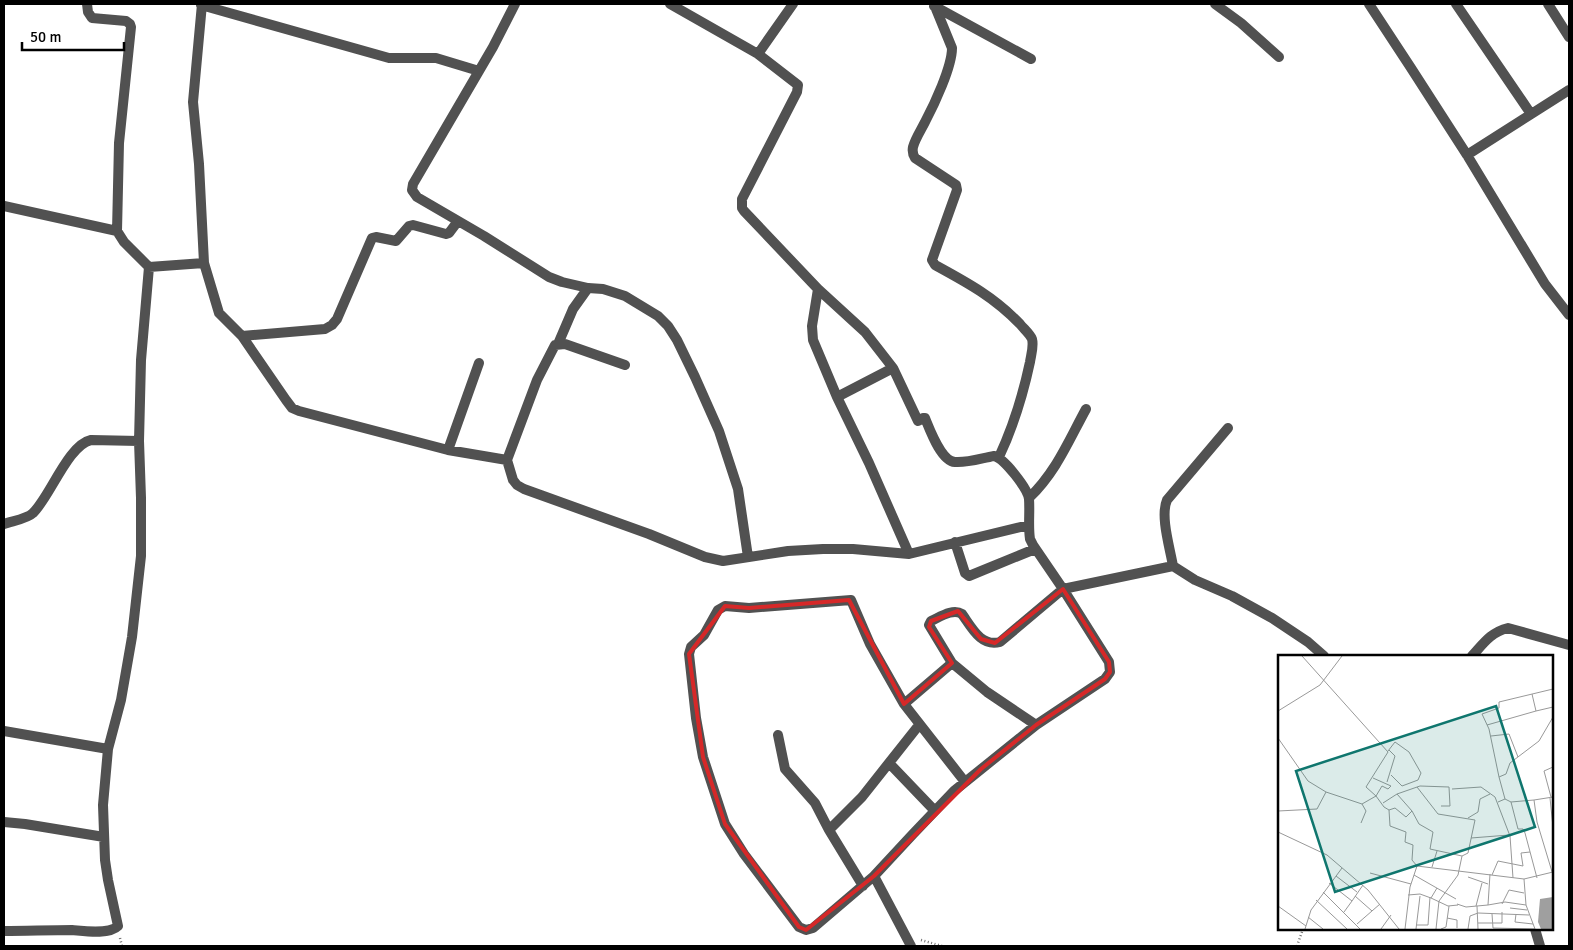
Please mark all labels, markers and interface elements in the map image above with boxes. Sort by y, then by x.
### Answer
scale bar [22,20,125,52]
text: 50 m [30,28,61,46]
inset map [1278,655,1553,930]

